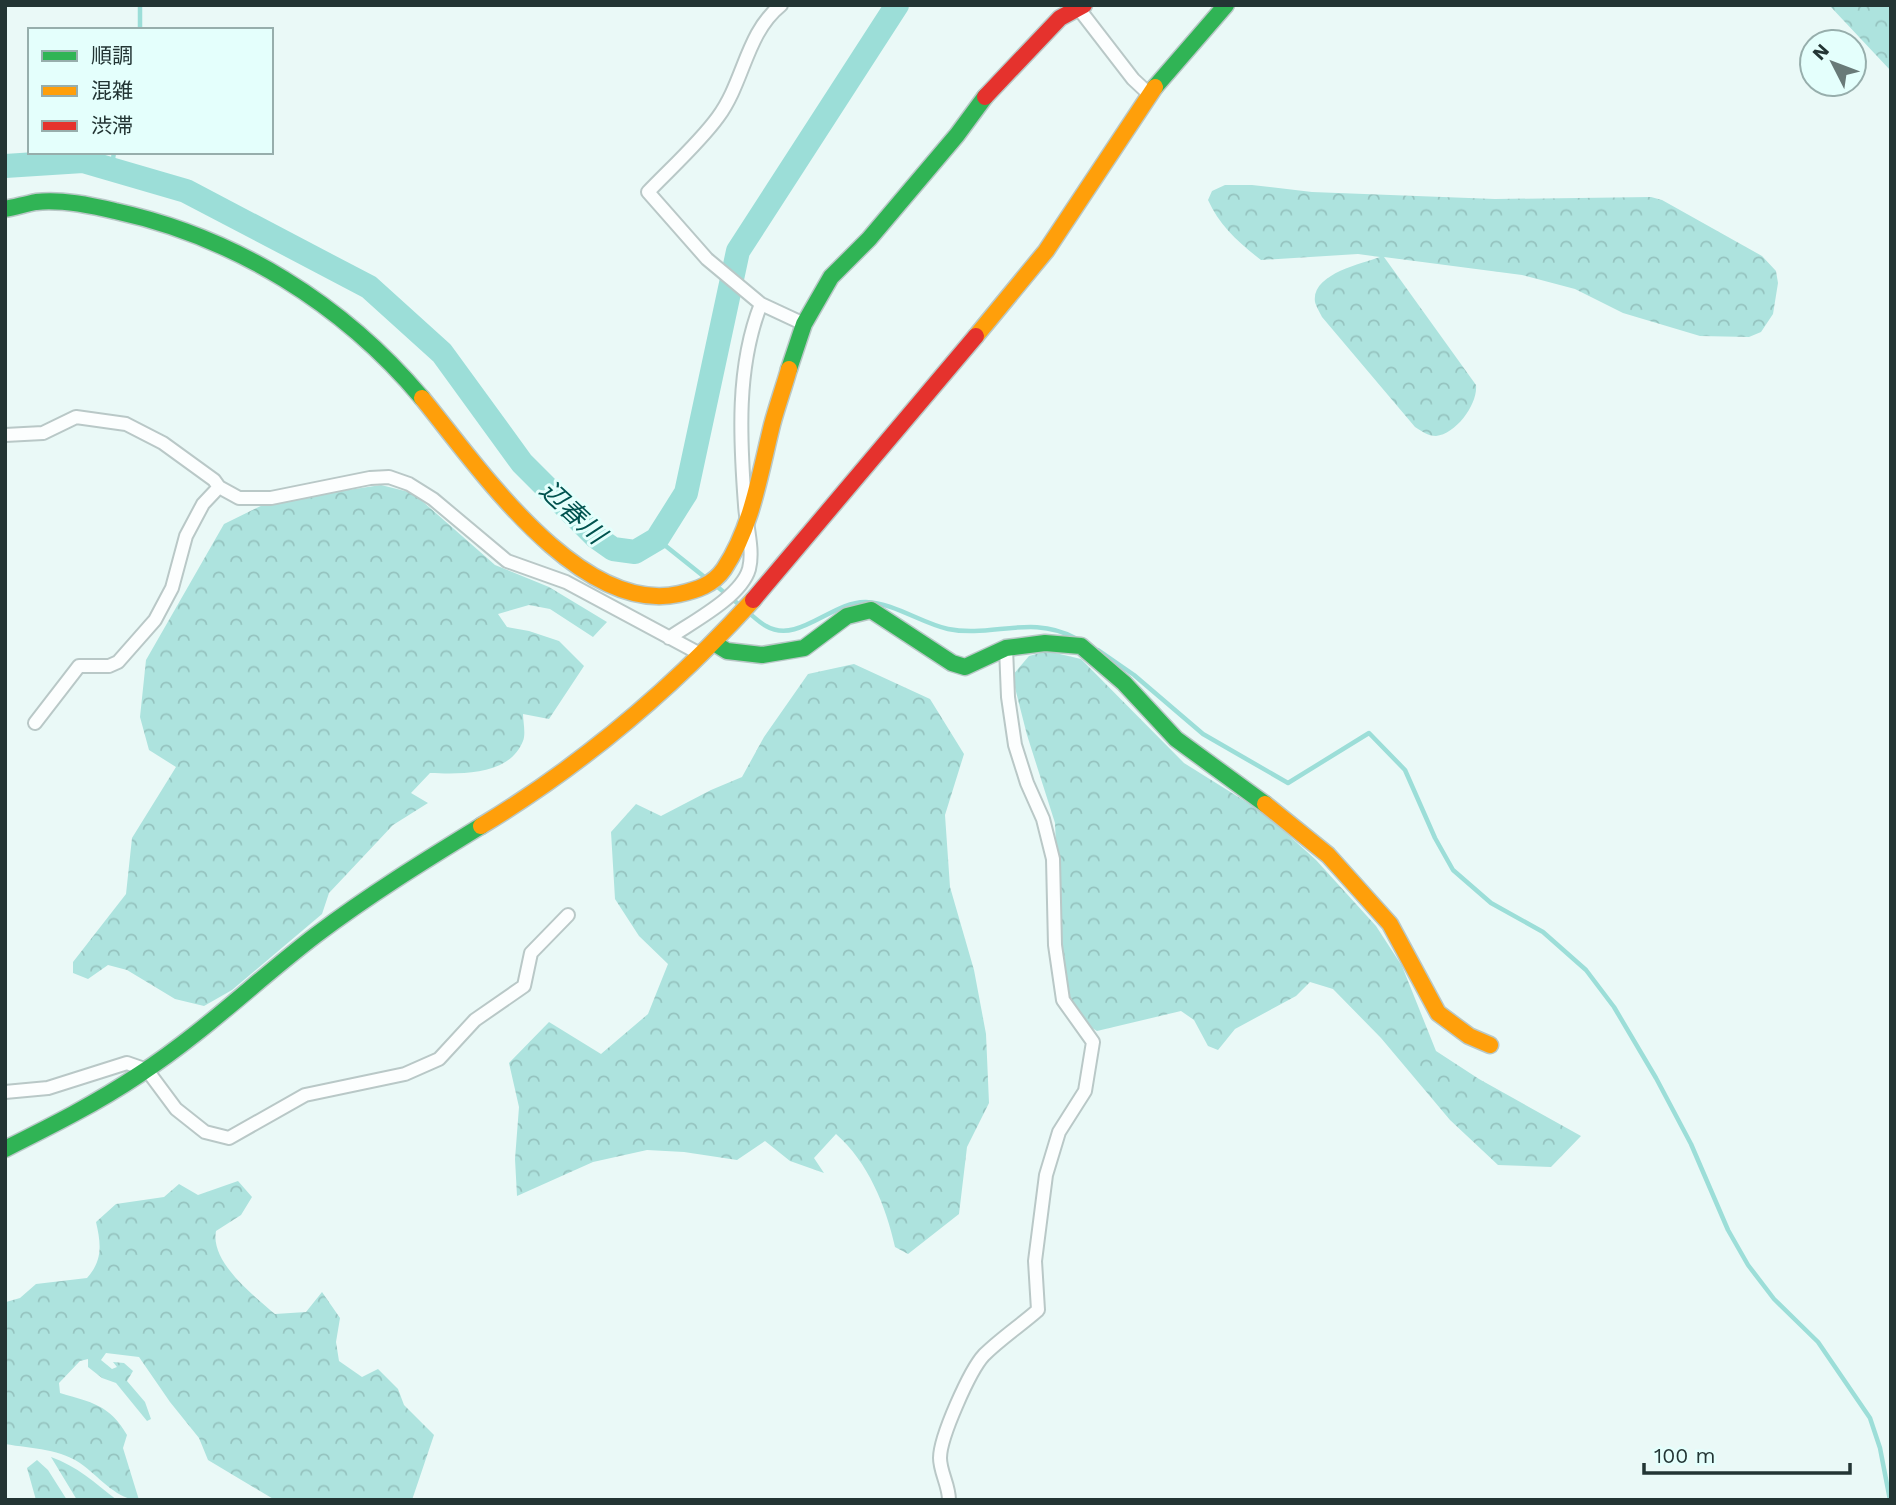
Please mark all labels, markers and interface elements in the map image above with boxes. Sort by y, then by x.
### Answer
legend [28,28,273,154]
north arrow [1798,28,1868,98]
text: N [1807,39,1834,65]
text: 順調 [91,43,133,68]
text: 混雑 [91,78,133,103]
text: 渋滞 [91,113,133,138]
water label: 辺春川 [534,474,614,552]
scale bar [1644,1432,1850,1476]
text: 100 m [1654,1443,1716,1468]

